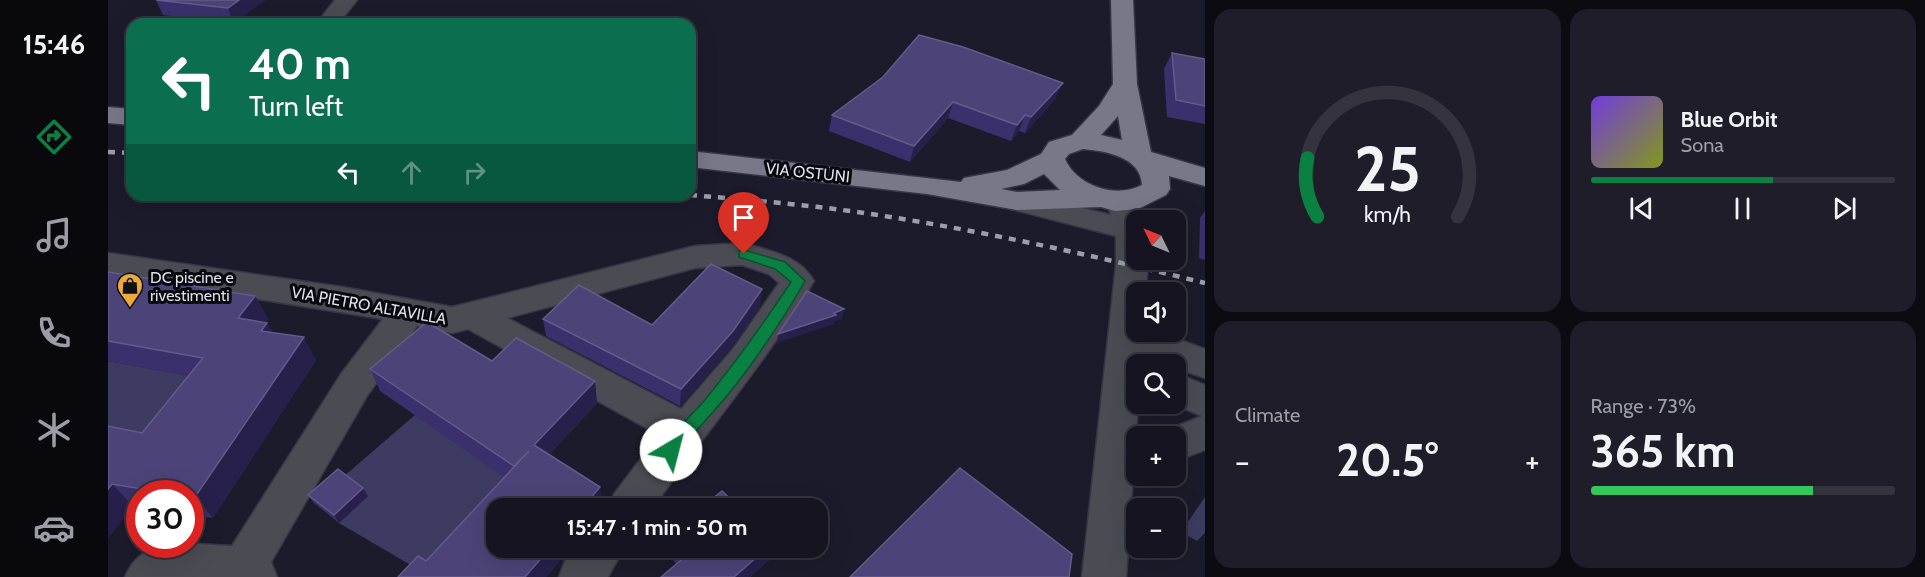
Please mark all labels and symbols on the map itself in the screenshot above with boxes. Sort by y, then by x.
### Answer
street label: VIA OSTUNI [765,159,851,186]
pin [718,192,769,254]
north arrow [1126,210,1186,270]
place label: DC piscine e rivestimenti [150,268,234,305]
shop icon: DC piscine e rivestimenti [115,271,145,309]
street label: VIA PIETRO ALTAVILLA [290,283,448,328]
position arrow [639,418,703,482]
speed limit sign: 30 [126,480,204,558]

